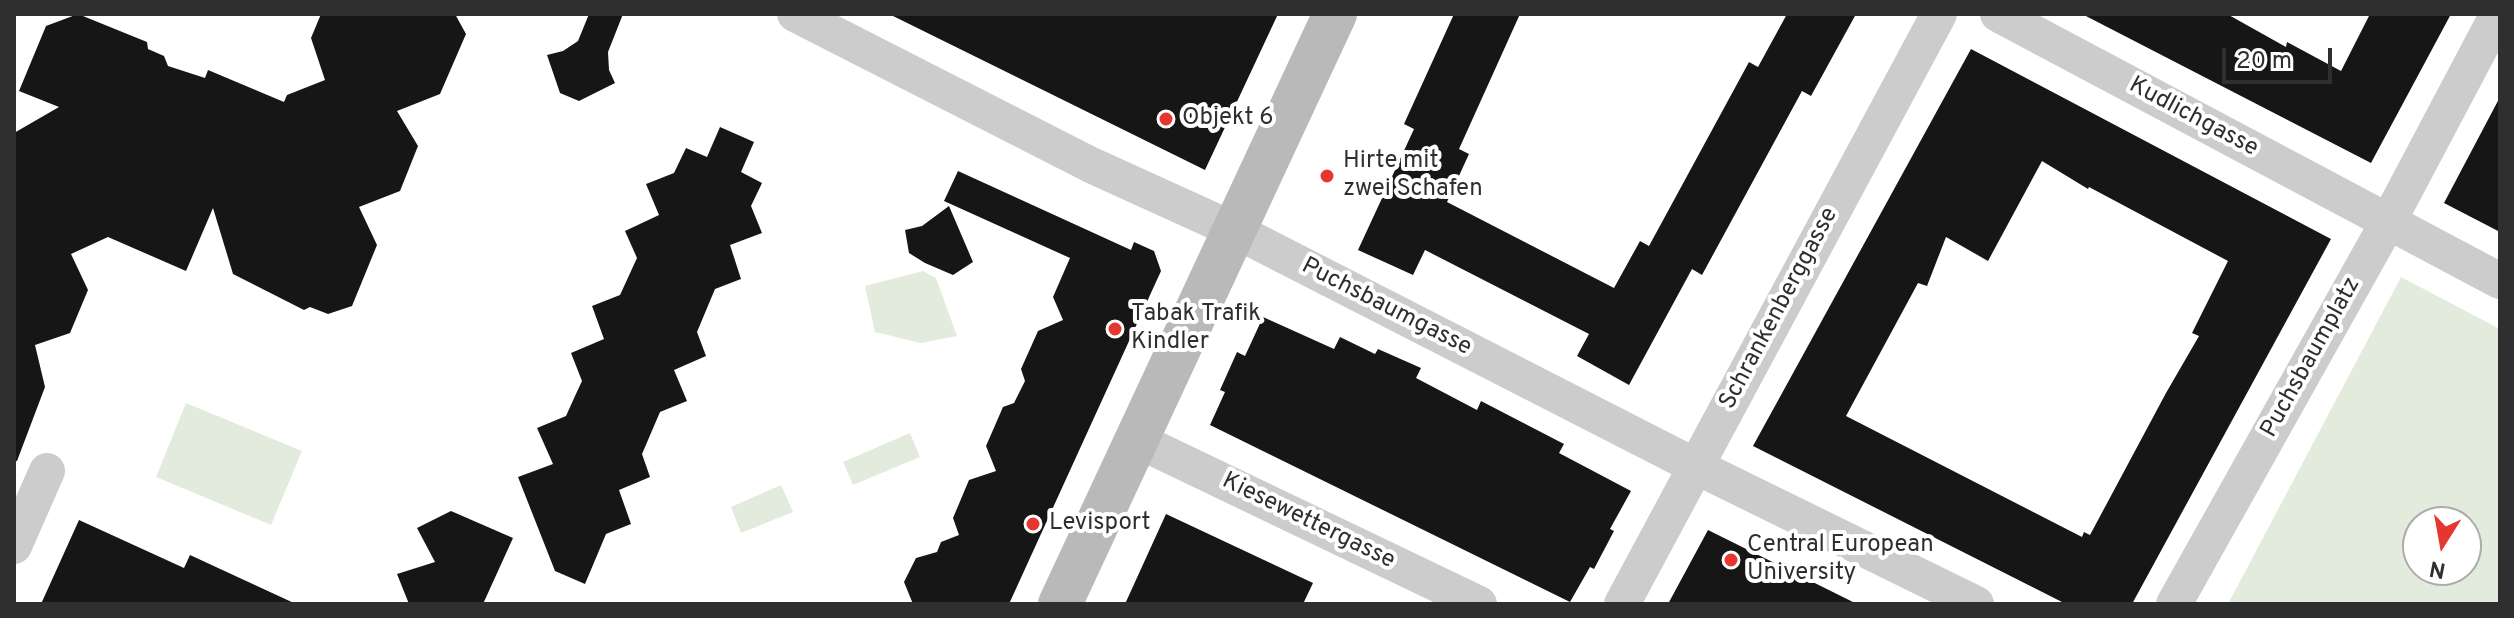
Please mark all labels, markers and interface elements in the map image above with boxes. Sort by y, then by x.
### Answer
scale bar [2226,32,2336,82]
text: 20 m [2236,47,2292,77]
street label: Kudlichgasse [2123,72,2263,164]
place label: Objekt 6 [1182,105,1274,133]
marker: Objekt 6 [1157,110,1175,128]
place label: Hirte mit zwei Schafen [1343,148,1483,204]
marker: Hirte mit zwei Schafen [1318,167,1336,185]
street label: Schrankenberggasse [1715,203,1845,415]
street label: Puchsbaumgasse [1296,253,1476,363]
street label: Puchsbaumplatz [2256,273,2368,443]
place label: Tabak Trafik Kindler [1131,301,1261,357]
marker: Tabak Trafik Kindler [1106,320,1124,338]
street label: Kiesewettergasse [1217,468,1399,576]
north arrow [2402,506,2482,586]
place label: Levisport [1049,510,1150,538]
marker: Levisport [1024,515,1042,533]
place label: Central European University [1747,532,1934,588]
marker: Central European University [1722,551,1740,569]
text: N [2427,553,2448,583]

